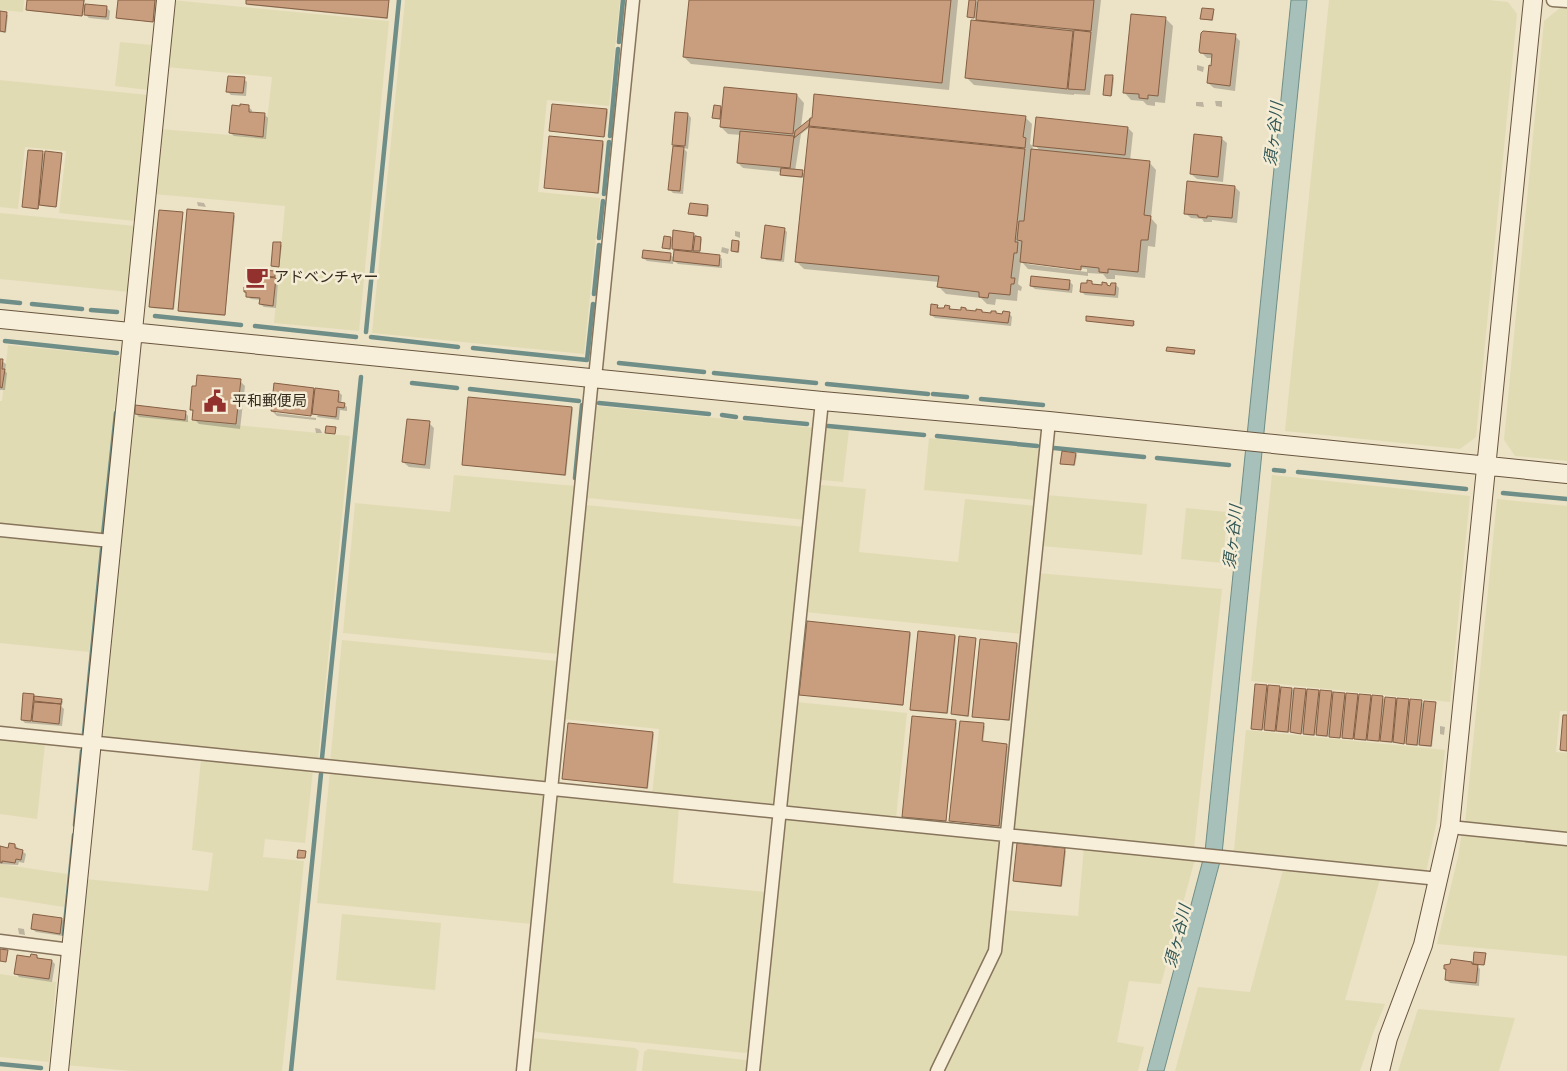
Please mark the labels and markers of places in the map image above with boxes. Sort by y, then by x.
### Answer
cafe icon: アドベンチャー [244,264,270,290]
place label: アドベンチャー [274,264,379,287]
public building icon: 平和郵便局 [202,388,228,414]
place label: 平和郵便局 [232,388,307,411]

